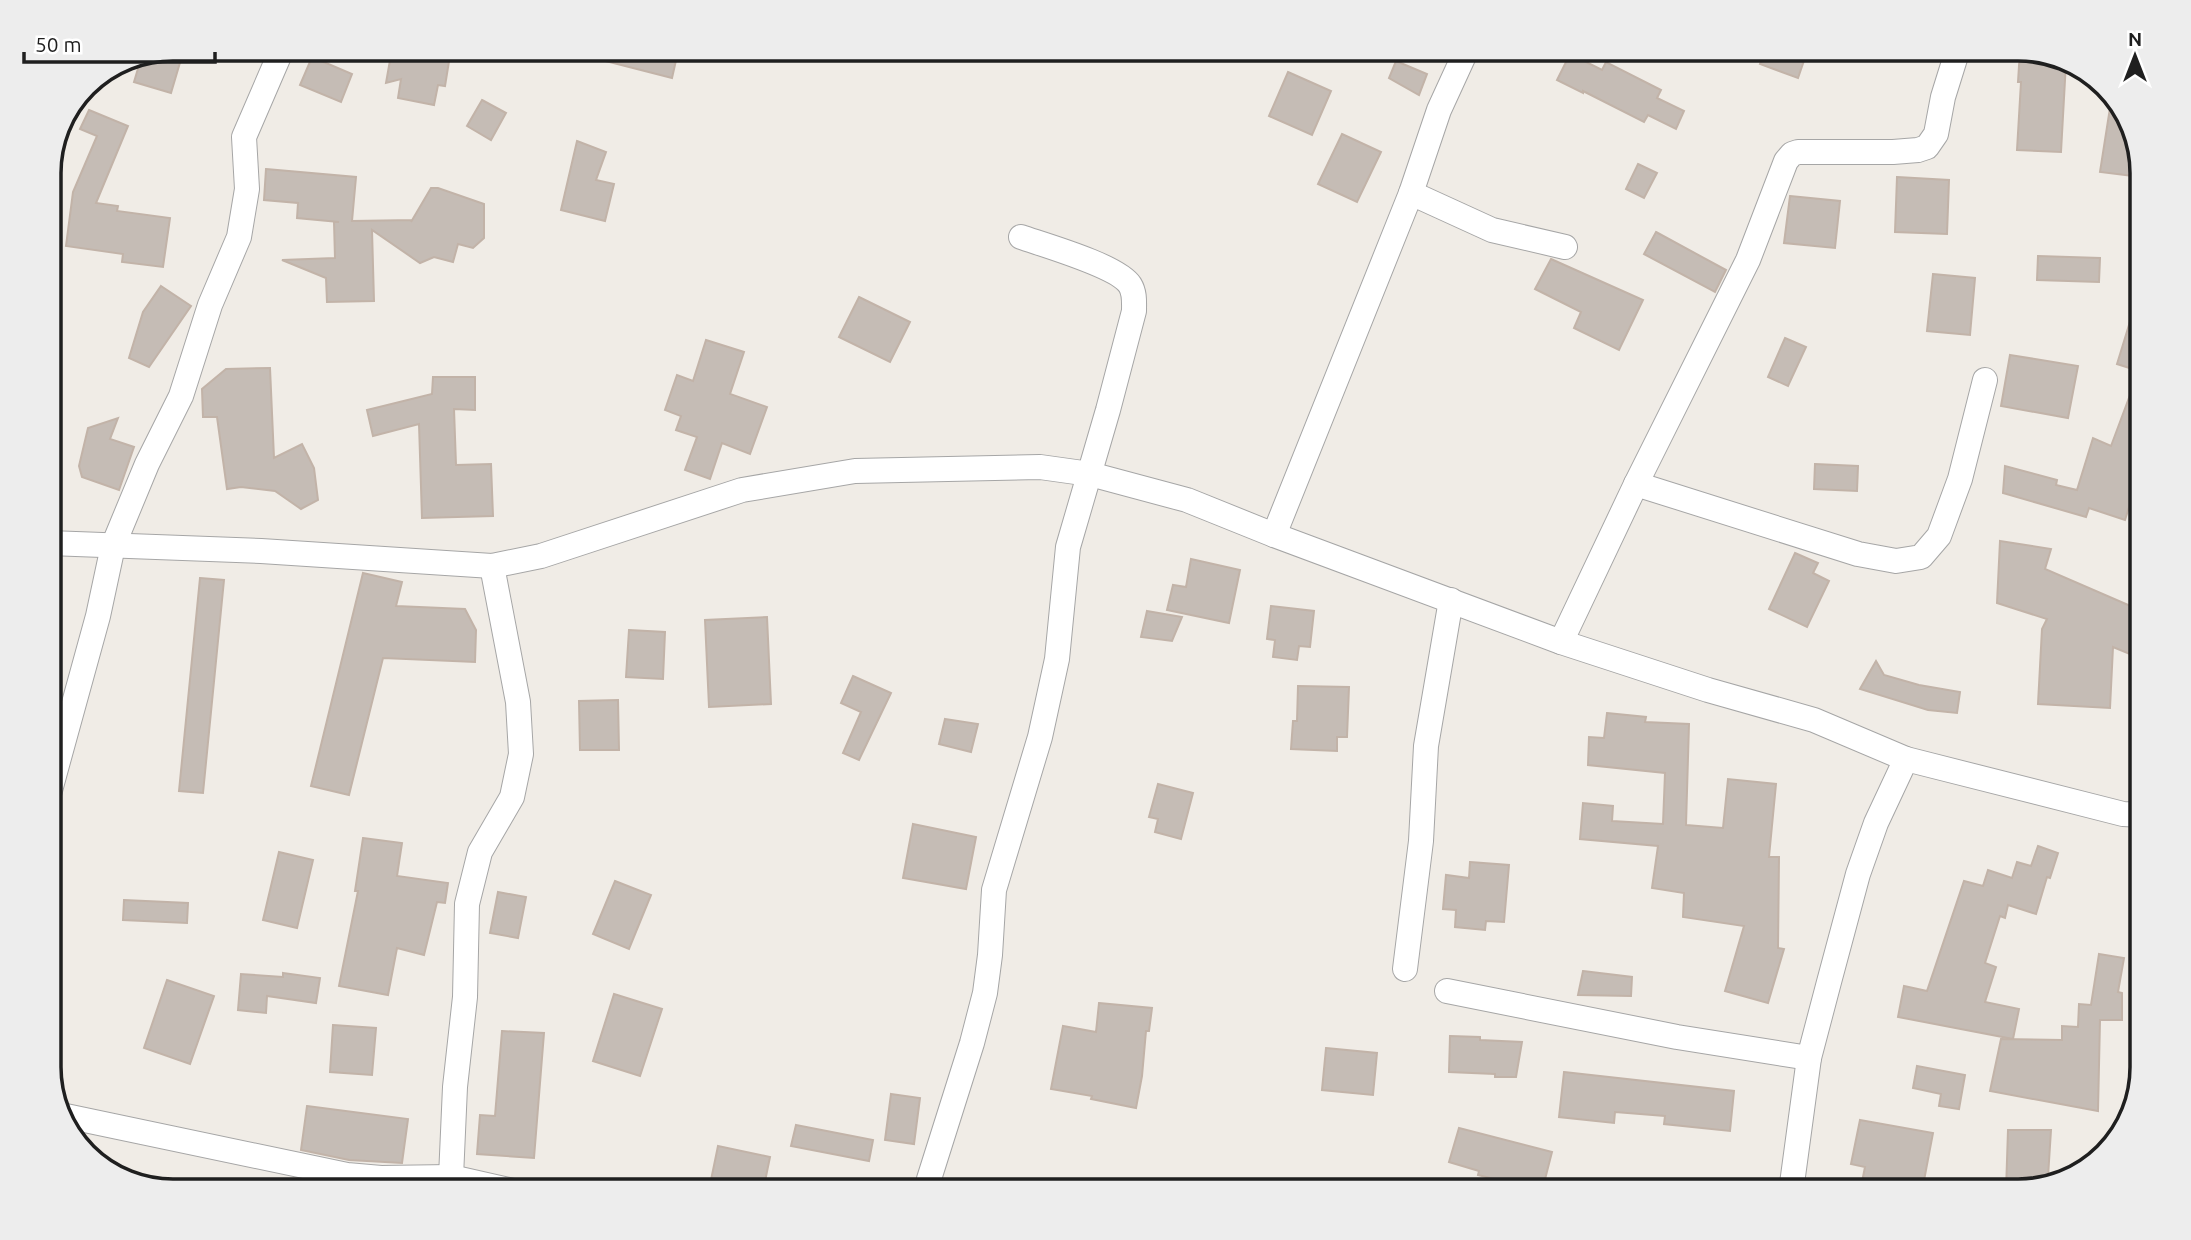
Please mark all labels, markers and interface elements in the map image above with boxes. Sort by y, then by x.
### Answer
scale bar [24,21,215,65]
north arrow [2100,21,2170,91]
text: N [2128,28,2142,50]
text: 50 m [35,32,82,56]

